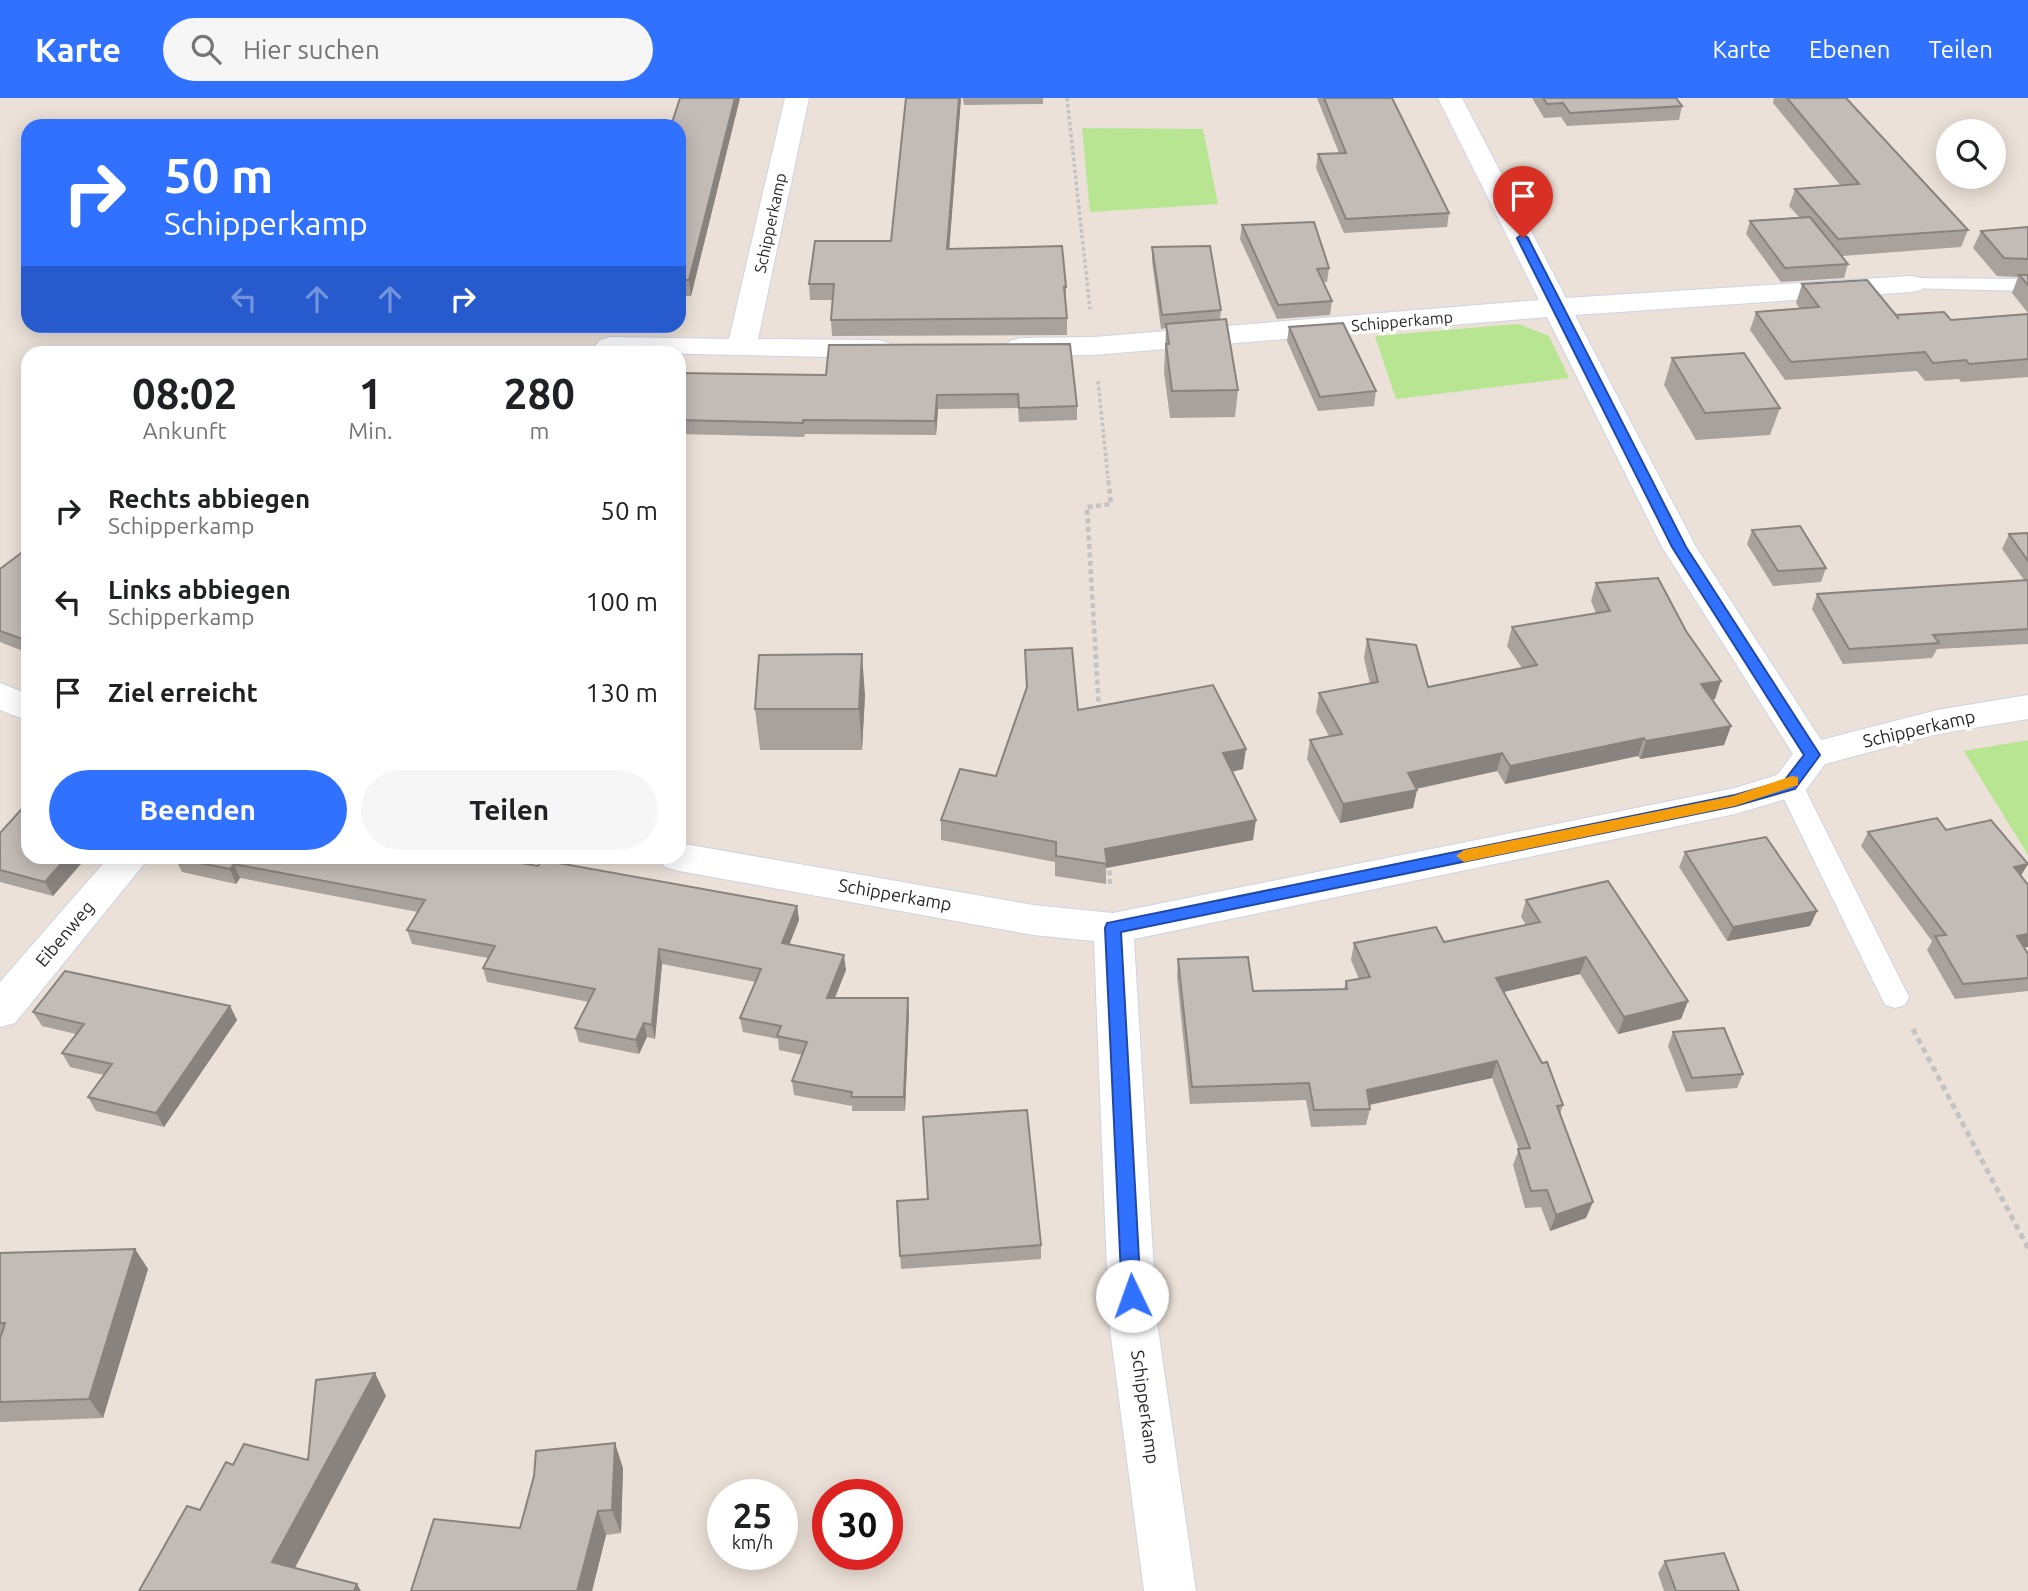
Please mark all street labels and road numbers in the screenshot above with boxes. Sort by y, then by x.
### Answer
street label: Schipperkamp [751,171,789,275]
street label: Schipperkamp [1350,308,1454,334]
street label: Schipperkamp [1861,705,1977,751]
street label: Schipperkamp [837,874,953,914]
street label: Eibenweg [31,897,97,970]
street label: Schipperkamp [1128,1349,1164,1465]

